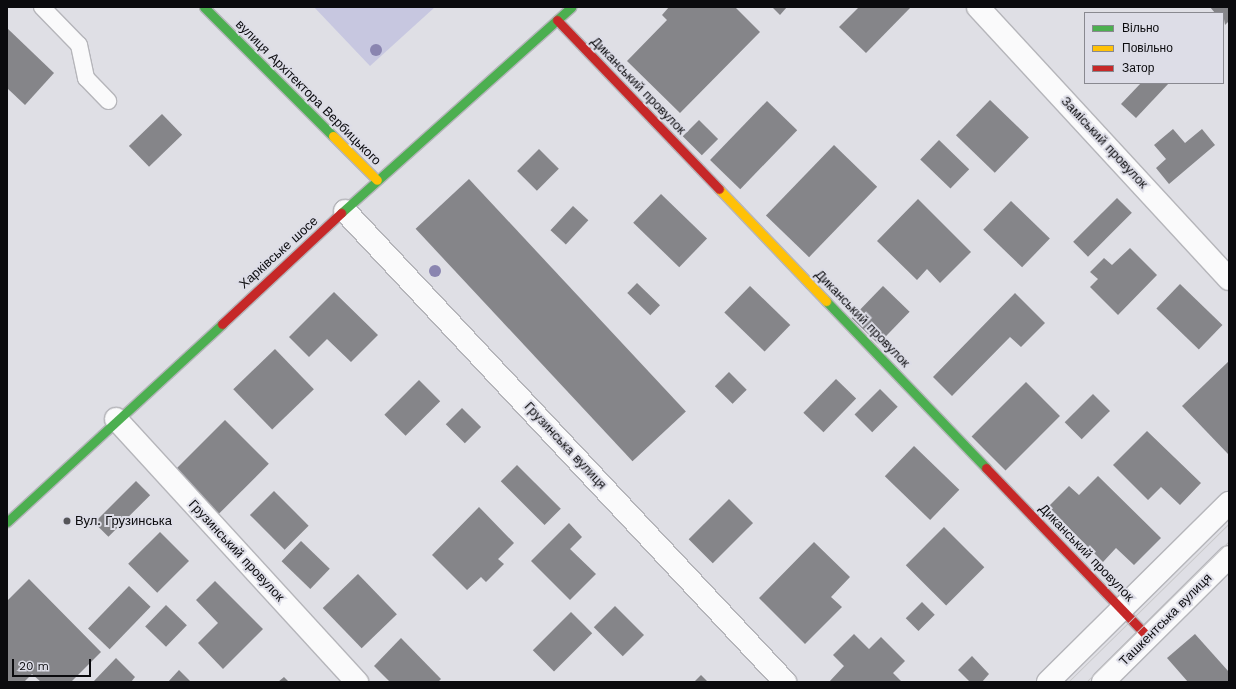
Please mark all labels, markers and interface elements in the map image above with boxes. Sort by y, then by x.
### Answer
legend [1084,12,1224,84]
street label: вулиця Архітектора Вербицького [232,17,384,169]
text: Вільно [1122,21,1159,35]
street label: Диканський провулок [587,34,689,138]
text: Повільно [1122,41,1173,55]
text: Затор [1122,61,1154,75]
street label: Заміський провулок [1057,94,1151,192]
street label: Харківське шосе [236,214,322,292]
street label: Диканський провулок [811,267,913,371]
street label: Грузинська вулиця [521,399,609,493]
street label: Грузинський провулок [185,497,287,605]
street label: Диканський провулок [1035,501,1137,605]
place label: Вул. Грузинська [75,513,172,529]
marker: Вул. Грузинська [62,516,72,526]
street label: Ташкентська вулиця [1117,571,1215,669]
scale bar [14,651,93,677]
text: 20 m [19,659,49,673]

